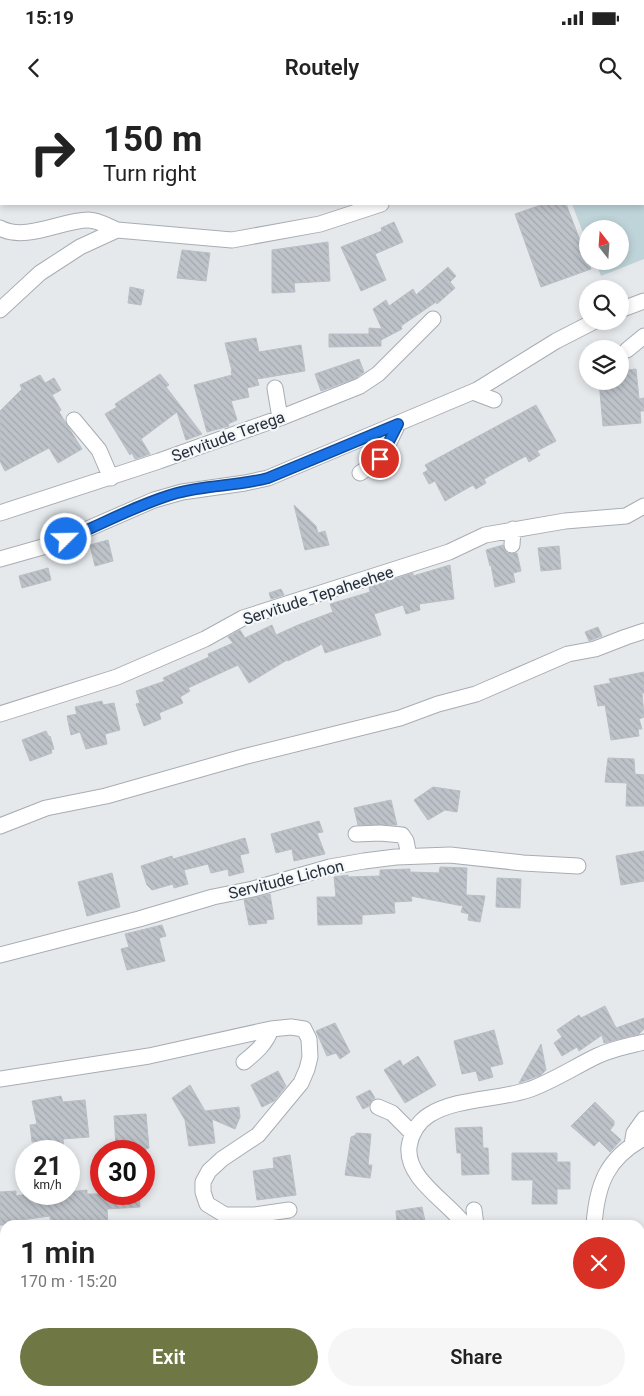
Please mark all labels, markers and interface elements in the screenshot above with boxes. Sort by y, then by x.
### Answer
text: 15:19 [25,6,74,29]
icon: back [20,54,48,82]
icon: search [596,54,624,82]
text: Routely [285,55,359,80]
text: 150 m [103,119,202,160]
icon: right [20,120,85,185]
text: Turn right [103,161,197,186]
north arrow [579,220,629,270]
map controls [579,220,629,390]
button: search [579,280,629,330]
button: layers [579,340,629,390]
street label: Servitude Terega [169,407,287,466]
pin [359,438,401,480]
icon: arrive [366,445,394,473]
position arrow [39,512,91,564]
street label: Servitude Tepaheehee [241,562,396,629]
street label: Servitude Lichon [226,856,346,903]
speed limit sign: 30 [90,1140,155,1205]
text: 21 [33,1152,62,1181]
text: km/h [33,1178,62,1192]
text: 1 min [20,1235,95,1270]
button: close [573,1237,625,1289]
text: 170 m · 15:20 [20,1272,117,1291]
button: Exit [20,1328,318,1386]
button: Share [328,1328,625,1386]

